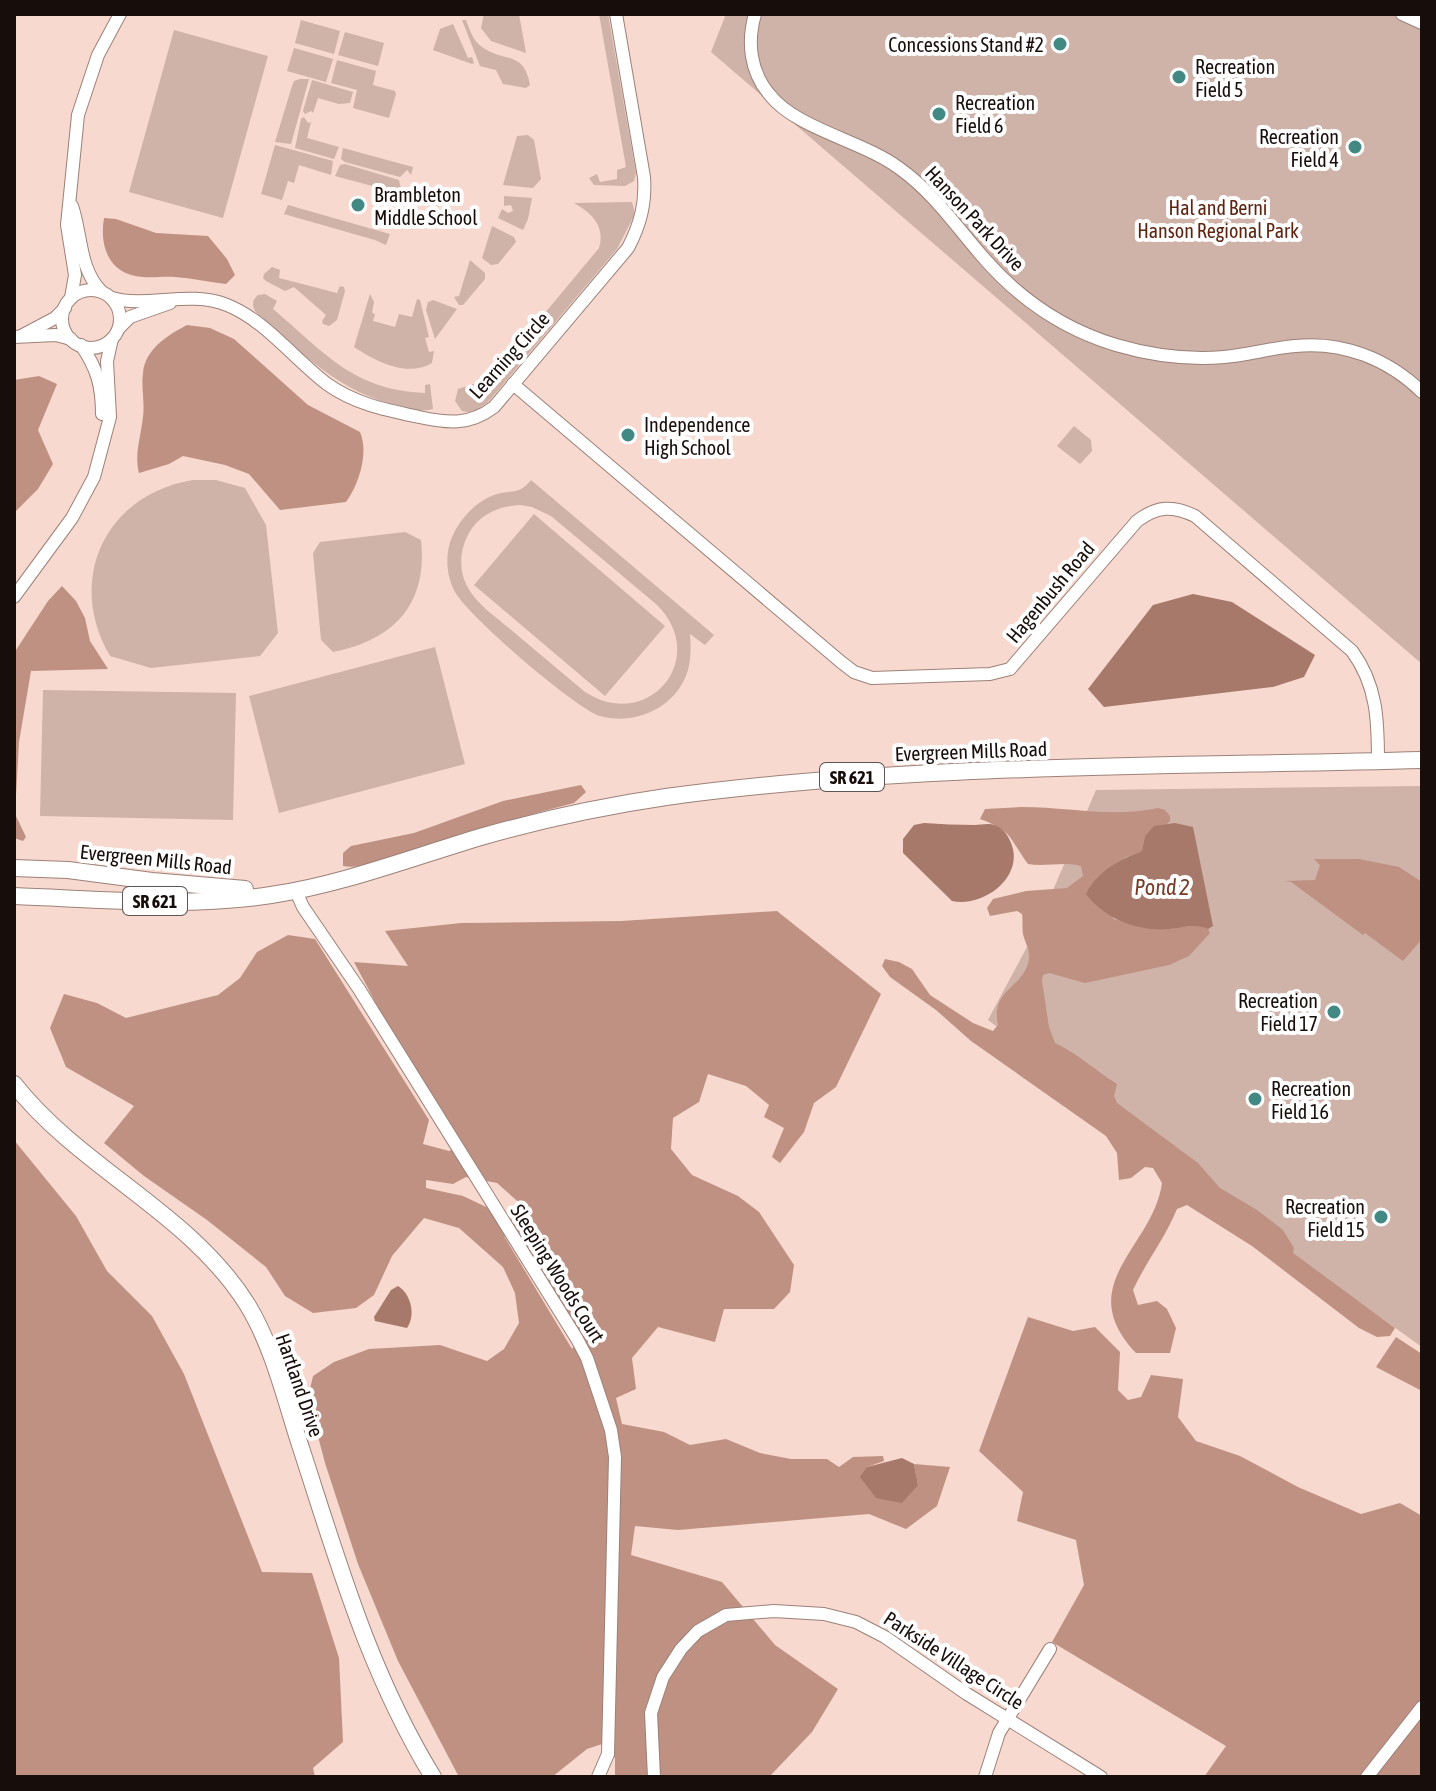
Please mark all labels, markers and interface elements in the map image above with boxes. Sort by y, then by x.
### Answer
place label: Concessions Stand #2 [888,33,1044,56]
marker: Concessions Stand #2 [1051,35,1069,53]
place label: Recreation Field 5 [1195,55,1275,101]
marker: Recreation Field 5 [1170,68,1188,86]
place label: Recreation Field 6 [955,91,1035,137]
marker: Recreation Field 6 [930,105,948,123]
place label: Recreation Field 4 [1259,125,1339,171]
marker: Recreation Field 4 [1346,138,1364,156]
street label: Hanson Park Drive [921,161,1029,275]
place label: Brambleton Middle School [374,183,478,229]
marker: Brambleton Middle School [349,196,367,214]
park label: Hal and Berni Hanson Regional Park [1137,196,1299,242]
street label: Learning Circle [464,307,554,403]
place label: Independence High School [644,413,750,459]
marker: Independence High School [619,426,637,444]
street label: Hagenbush Road [1001,537,1099,647]
street label: Evergreen Mills Road [894,737,1048,765]
road number: SR 621 [820,763,884,791]
street label: Evergreen Mills Road [79,840,233,878]
water label: Pond 2 [1134,874,1190,900]
road number: SR 621 [123,887,187,915]
place label: Recreation Field 17 [1238,989,1318,1035]
marker: Recreation Field 17 [1325,1003,1343,1021]
place label: Recreation Field 16 [1271,1077,1351,1123]
marker: Recreation Field 16 [1246,1090,1264,1108]
place label: Recreation Field 15 [1285,1195,1365,1241]
street label: Sleeping Woods Court [506,1200,610,1346]
marker: Recreation Field 15 [1372,1208,1390,1226]
street label: Hartland Drive [272,1330,328,1440]
street label: Parkside Village Circle [880,1606,1028,1714]

